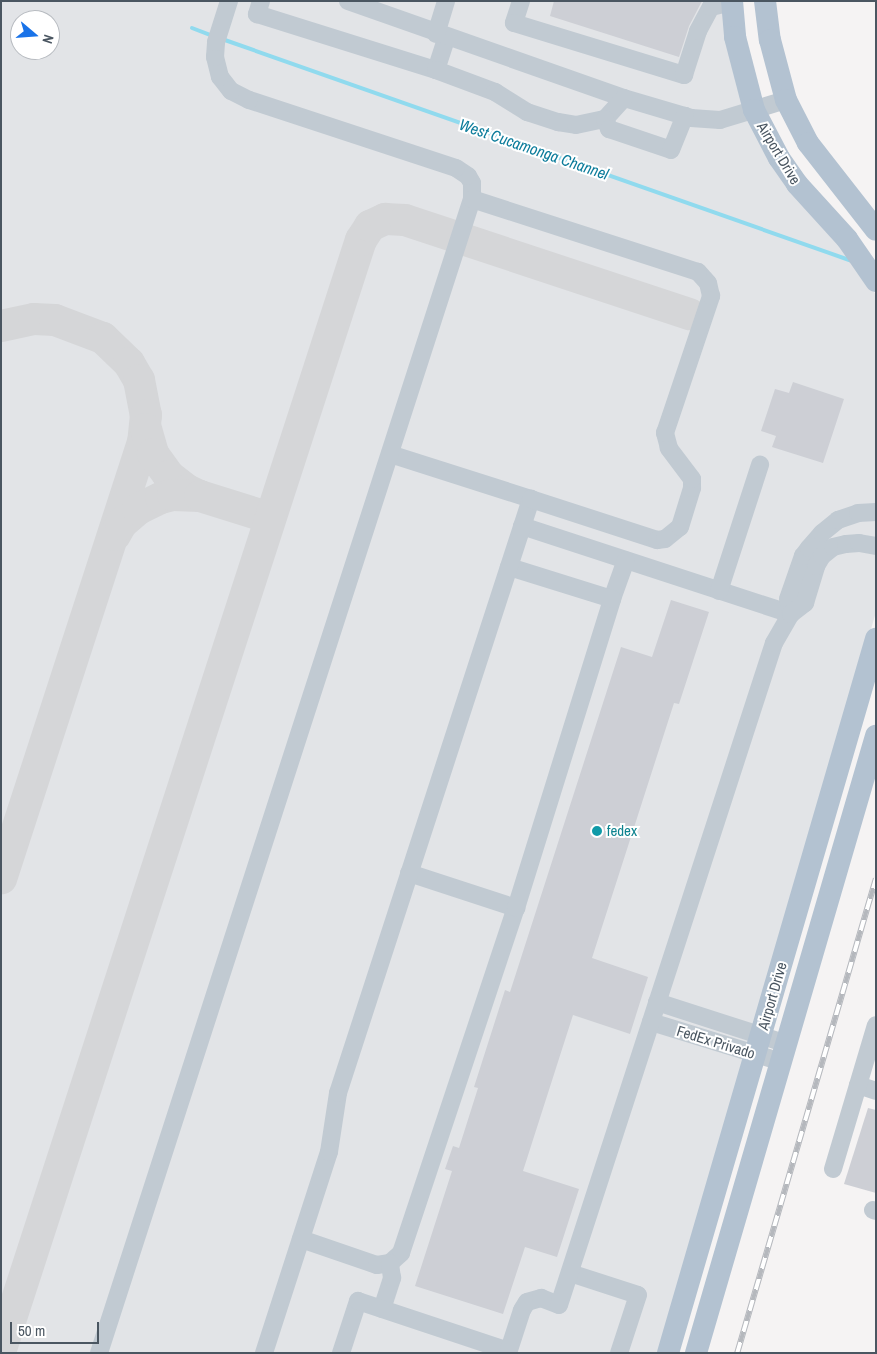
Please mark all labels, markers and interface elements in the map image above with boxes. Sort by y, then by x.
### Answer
north arrow [10,10,60,60]
text: N [38,33,58,46]
water label: West Cucamonga Channel [457,114,611,184]
street label: Airport Drive [753,118,805,188]
place label: fedex [607,822,637,840]
marker: fedex [591,825,603,837]
street label: Airport Drive [754,960,790,1032]
street label: FedEx Privado [675,1022,757,1062]
scale bar [12,1312,101,1344]
text: 50 m [18,1320,45,1341]

